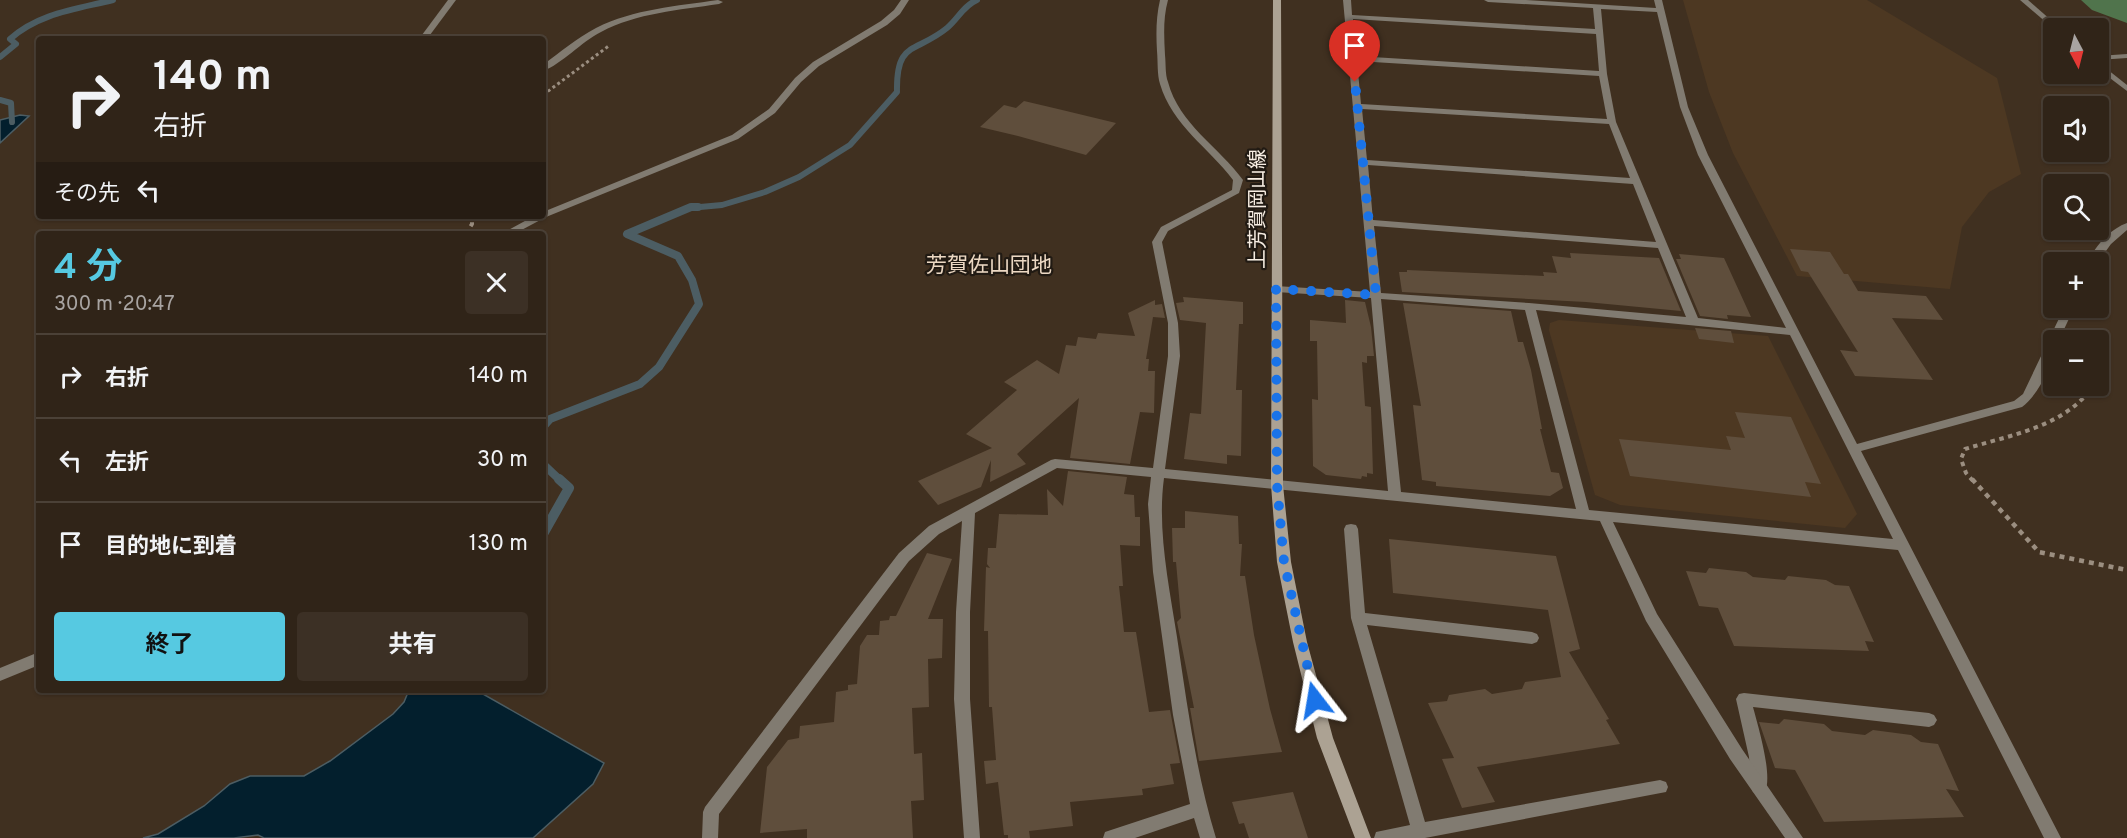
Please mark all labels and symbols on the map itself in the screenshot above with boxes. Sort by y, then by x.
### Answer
north arrow [2043,18,2109,84]
pin [1329,20,1380,82]
street label: 上芳賀岡山線 [1246,149,1272,269]
district label: 芳賀佐山団地 [926,253,1052,280]
position arrow [1283,668,1347,732]

